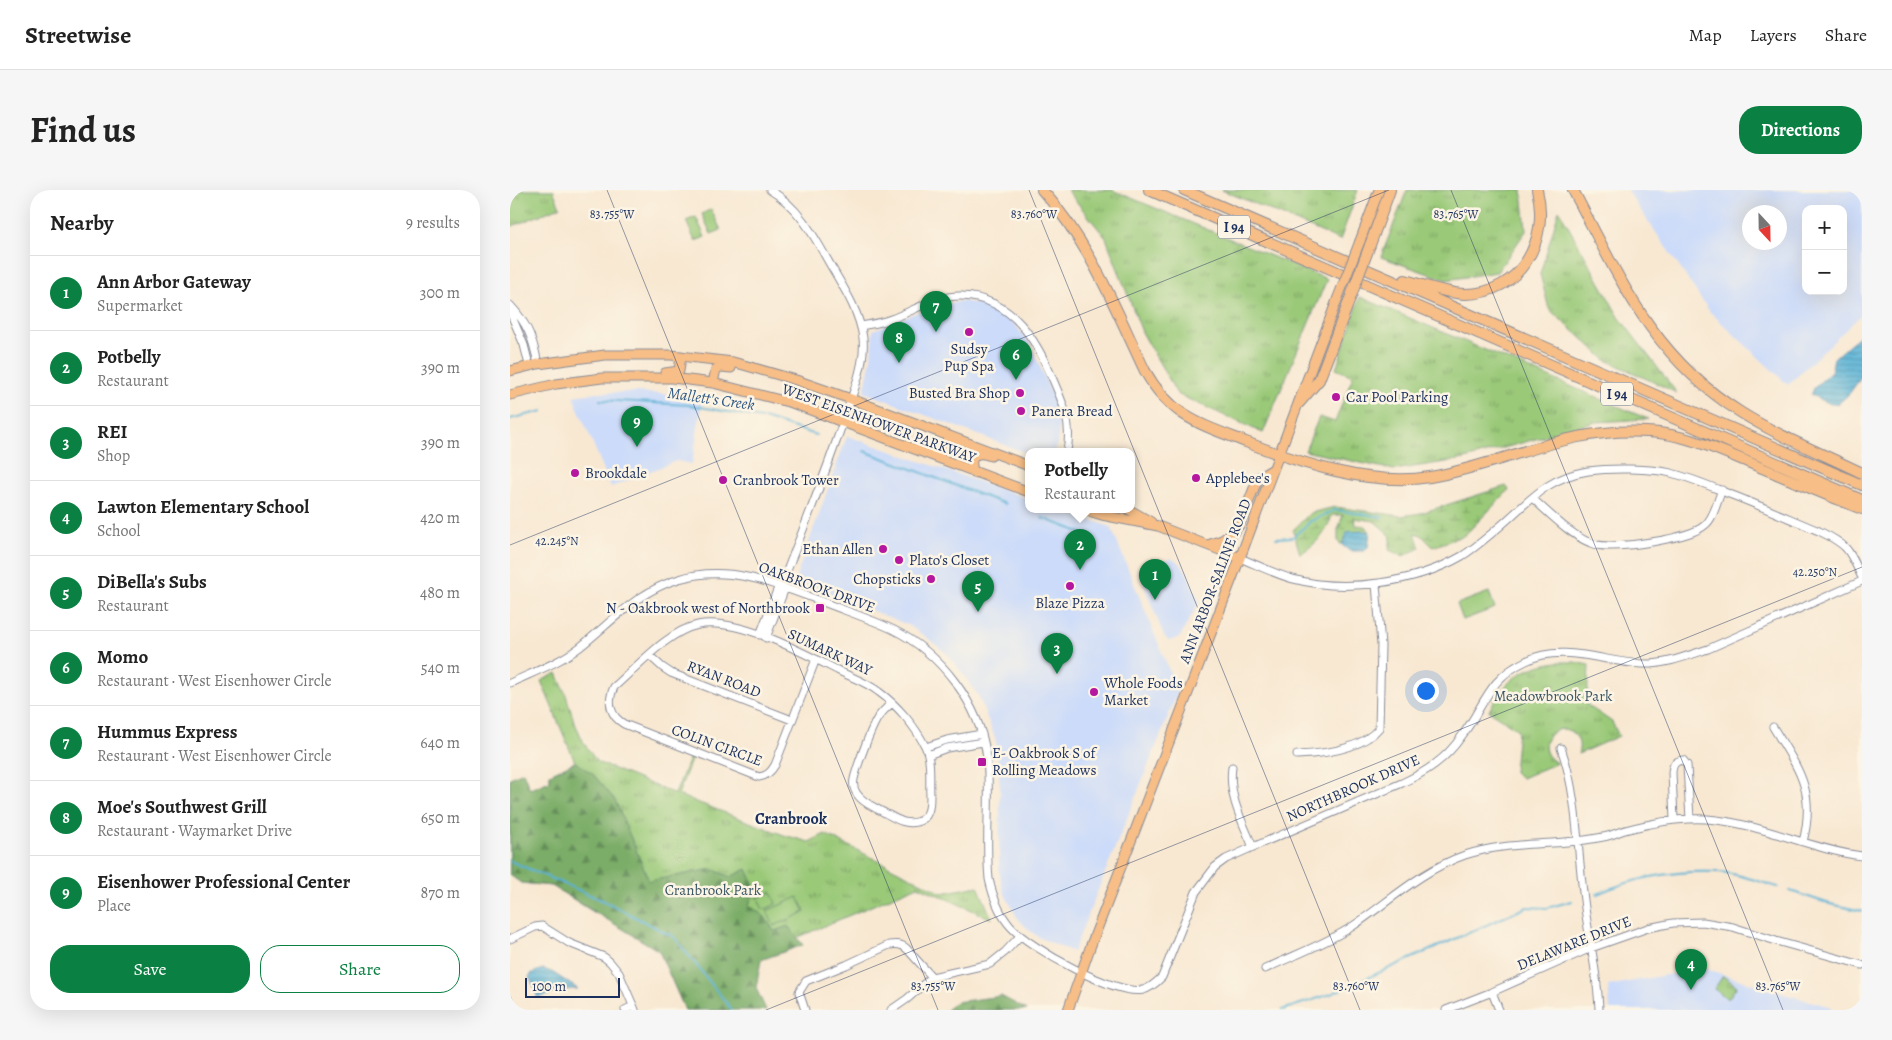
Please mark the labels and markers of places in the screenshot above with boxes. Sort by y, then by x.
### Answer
pin: 7 [920,291,952,332]
pin: 8 [883,322,915,363]
marker: Sudsy Pup Spa [963,326,975,338]
place label: Sudsy Pup Spa [944,339,994,376]
pin: 6 [1000,339,1032,380]
place label: Busted Bra Shop [909,383,1010,403]
marker: Busted Bra Shop [1014,387,1026,399]
place label: Car Pool Parking [1346,387,1449,407]
marker: Car Pool Parking [1330,391,1342,403]
place label: Panera Bread [1031,401,1114,421]
marker: Panera Bread [1015,405,1027,417]
pin: 9 [621,406,653,447]
place label: Brookdale [585,463,647,483]
marker: Brookdale [569,467,581,479]
place label: Applebee's [1205,468,1270,488]
place label: Cranbrook Tower [733,470,839,490]
marker: Applebee's [1190,472,1202,484]
marker: Cranbrook Tower [717,474,729,486]
pin: 2 [1064,529,1096,570]
place label: Ethan Allen [802,539,873,559]
marker: Ethan Allen [877,543,889,555]
place label: Plato's Closet [909,550,989,570]
marker: Plato's Closet [893,554,905,566]
pin: 1 [1139,559,1171,600]
place label: Chopsticks [853,569,921,589]
pin: 5 [962,571,994,612]
marker: Chopsticks [925,573,937,585]
marker: Blaze Pizza [1064,580,1076,592]
place label: Blaze Pizza [1035,593,1105,613]
place label: N - Oakbrook west of Northbrook [606,598,811,618]
marker: N - Oakbrook west of Northbrook [814,602,826,614]
pin: 3 [1041,633,1073,674]
place label: Whole Foods Market [1103,673,1183,710]
marker: Whole Foods Market [1088,686,1100,698]
place label: E- Oakbrook S of Rolling Meadows [992,743,1098,780]
marker: E- Oakbrook S of Rolling Meadows [976,756,988,768]
pin: 4 [1675,949,1707,990]

